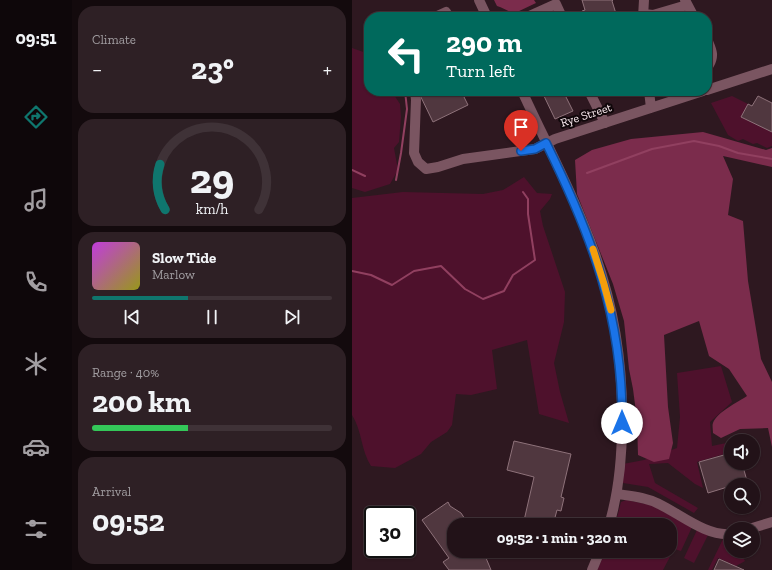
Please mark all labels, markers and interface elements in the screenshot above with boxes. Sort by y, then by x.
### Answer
text: 290 m [446,26,522,59]
text: 09:51 [15,27,57,49]
icon: left [380,28,432,80]
text: Climate [92,32,136,47]
text: 23° [191,51,234,87]
text: − [92,56,102,83]
text: + [323,56,332,83]
text: Turn left [446,60,515,82]
street label: Rye Street [559,100,614,130]
icon: directions [22,103,50,131]
pin [504,110,538,151]
icon: arrive [510,116,532,138]
text: 29 [190,154,234,204]
icon: music [22,186,50,214]
text: km/h [196,201,228,218]
text: Slow Tide [152,249,216,267]
text: Marlow [152,267,195,282]
icon: phone [22,268,50,296]
icon: previous [121,306,143,328]
icon: pause [201,306,223,328]
icon: next [281,306,303,328]
icon: climate [22,350,50,378]
text: Range · 40% [92,365,159,380]
text: 200 km [92,384,191,420]
position arrow [601,402,643,444]
icon: car [22,433,50,461]
map controls [724,434,760,558]
button: sound [724,434,760,470]
button: search [724,478,760,514]
text: Arrival [92,484,131,499]
text: 09:52 [92,503,165,539]
speed limit sign: 30 [364,506,416,558]
icon: filters [22,515,50,543]
button: layers [724,522,760,558]
text: 09:52 · 1 min · 320 m [497,529,627,547]

